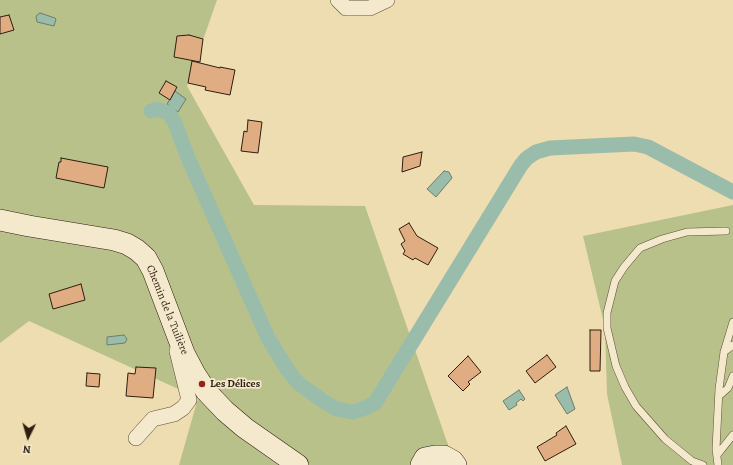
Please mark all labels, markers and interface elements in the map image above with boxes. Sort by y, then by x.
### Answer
street label: Chemin de la Tuilière [143,263,191,357]
place label: Les Délices [210,377,260,391]
marker: Les Délices [197,379,207,389]
north arrow [8,417,48,457]
text: N [22,442,32,457]

